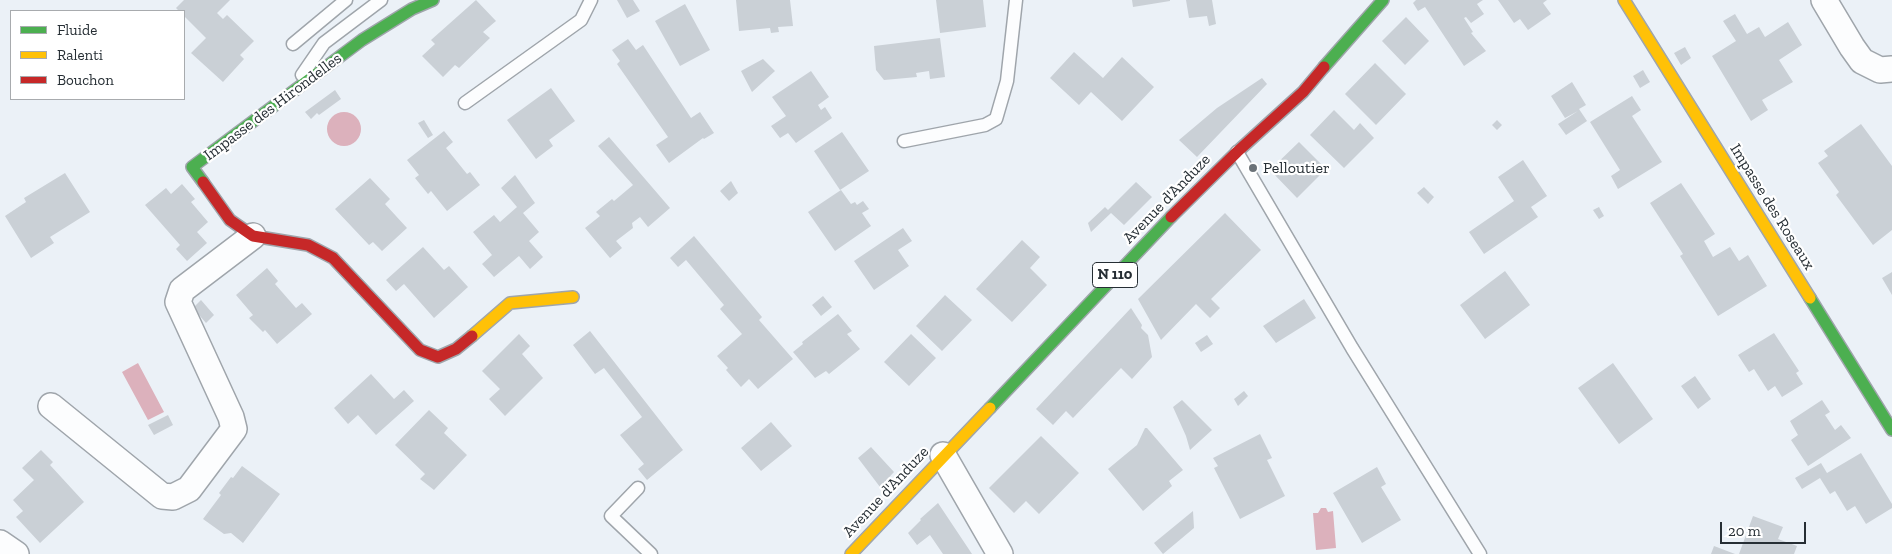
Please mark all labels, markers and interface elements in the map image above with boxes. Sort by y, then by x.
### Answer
legend [10,10,185,100]
text: Fluide [57,21,97,39]
text: Ralenti [57,46,103,64]
street label: Impasse des Hirondelles [200,49,346,165]
text: Bouchon [57,71,114,89]
street label: Impasse des Roseaux [1725,140,1819,274]
street label: Avenue d'Anduze [1119,150,1215,248]
place label: Pelloutier [1263,158,1330,178]
marker: Pelloutier [1247,162,1259,174]
road number: N 110 [1092,262,1138,288]
street label: Avenue d'Anduze [839,443,933,541]
scale bar [1722,512,1808,544]
text: 20 m [1728,522,1761,540]

